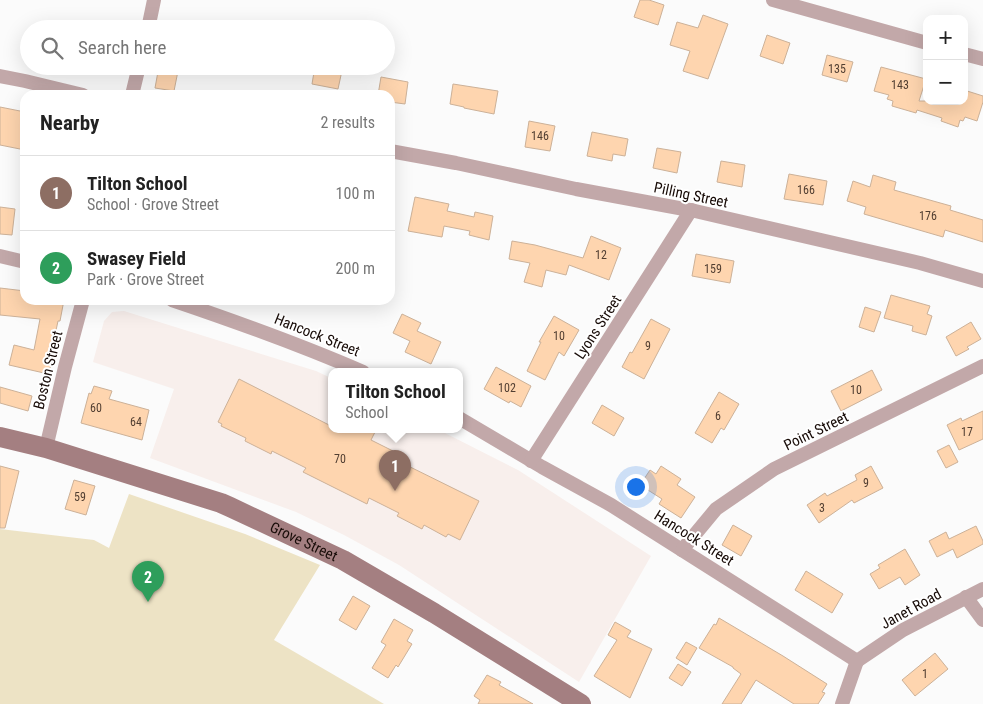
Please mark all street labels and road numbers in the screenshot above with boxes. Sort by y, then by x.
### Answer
street label: Pilling Street [652,178,730,212]
street label: Lyons Street [571,292,625,362]
street label: Hancock Street [272,310,362,360]
street label: Boston Street [30,329,66,411]
street label: Point Street [781,408,851,454]
street label: Hancock Street [651,506,737,570]
street label: Grove Street [267,518,340,565]
street label: Janet Road [877,585,945,633]

